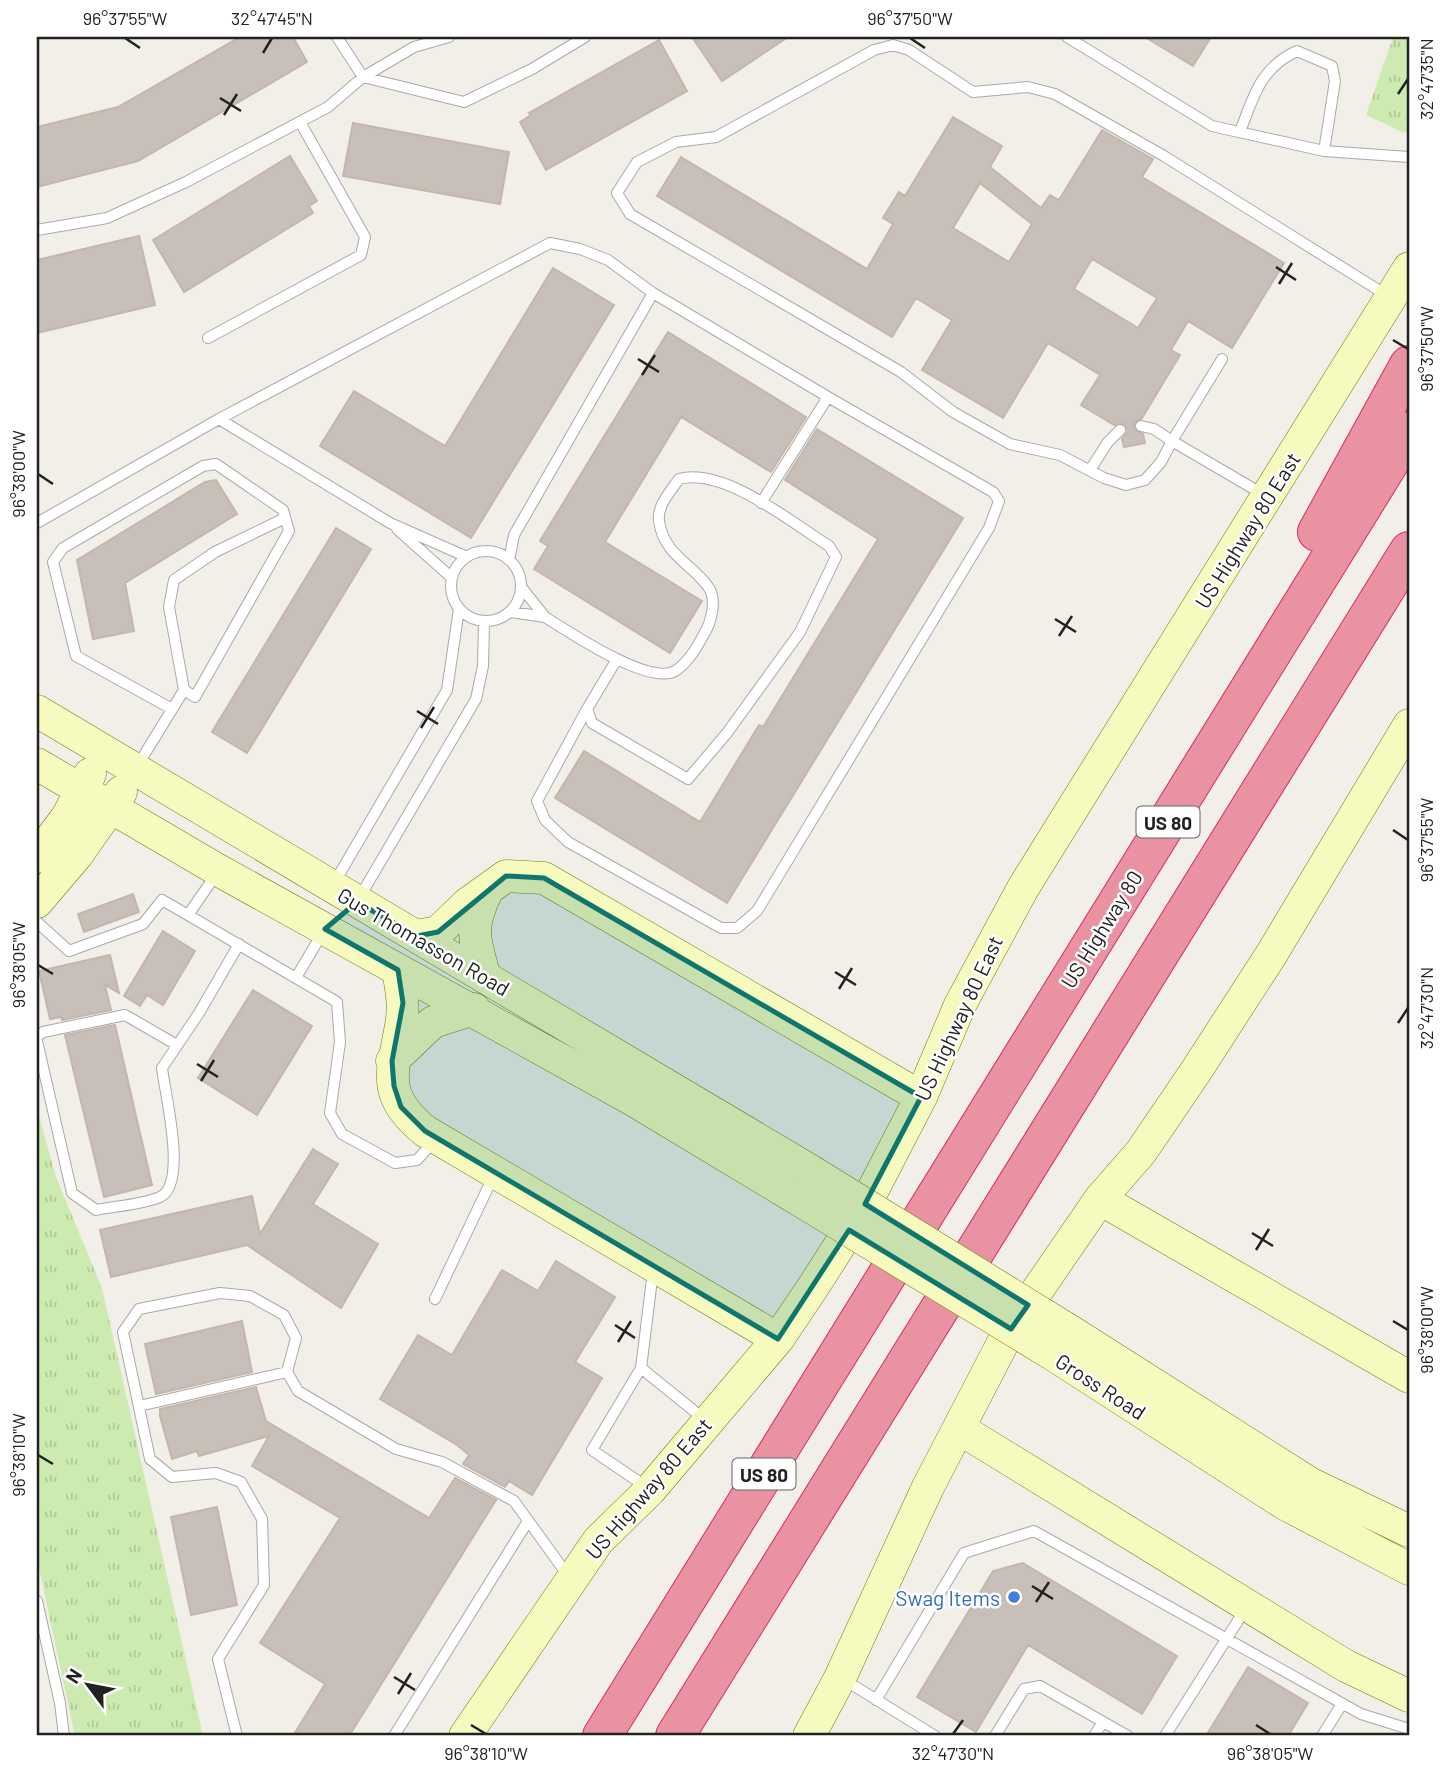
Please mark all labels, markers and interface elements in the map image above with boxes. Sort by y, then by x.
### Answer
text: 96°37'55"W [83,7,168,29]
text: 32°47'45"N [231,7,313,29]
text: 96°37'50"W [867,7,953,29]
text: 32°47'35"N [1415,38,1437,120]
text: 96°37'50"W [1415,306,1437,392]
text: 96°38'00"W [7,430,29,518]
street label: US Highway 80 East [1189,447,1305,613]
text: 96°37'55"W [1415,797,1437,882]
road number: US 80 [1136,806,1200,838]
street label: US Highway 80 [1055,866,1147,992]
street label: Gus Thomasson Road [334,882,514,1000]
text: 96°38'05"W [7,922,29,1008]
street label: US Highway 80 East [909,932,1007,1104]
text: 32°47'30"N [1415,967,1437,1049]
text: 96°38'00"W [1415,1286,1437,1374]
street label: Gross Road [1051,1348,1151,1424]
street label: US Highway 80 East [580,1412,716,1564]
text: 96°38'10"W [7,1413,29,1497]
road number: US 80 [732,1458,796,1490]
place label: Swag Items [895,1585,1000,1610]
marker: Swag Items [1006,1589,1022,1605]
north arrow [52,1650,122,1720]
text: N [60,1664,86,1687]
text: 96°38'10"W [444,1742,528,1764]
text: 32°47'30"N [912,1742,994,1764]
text: 96°38'05"W [1227,1742,1313,1764]

